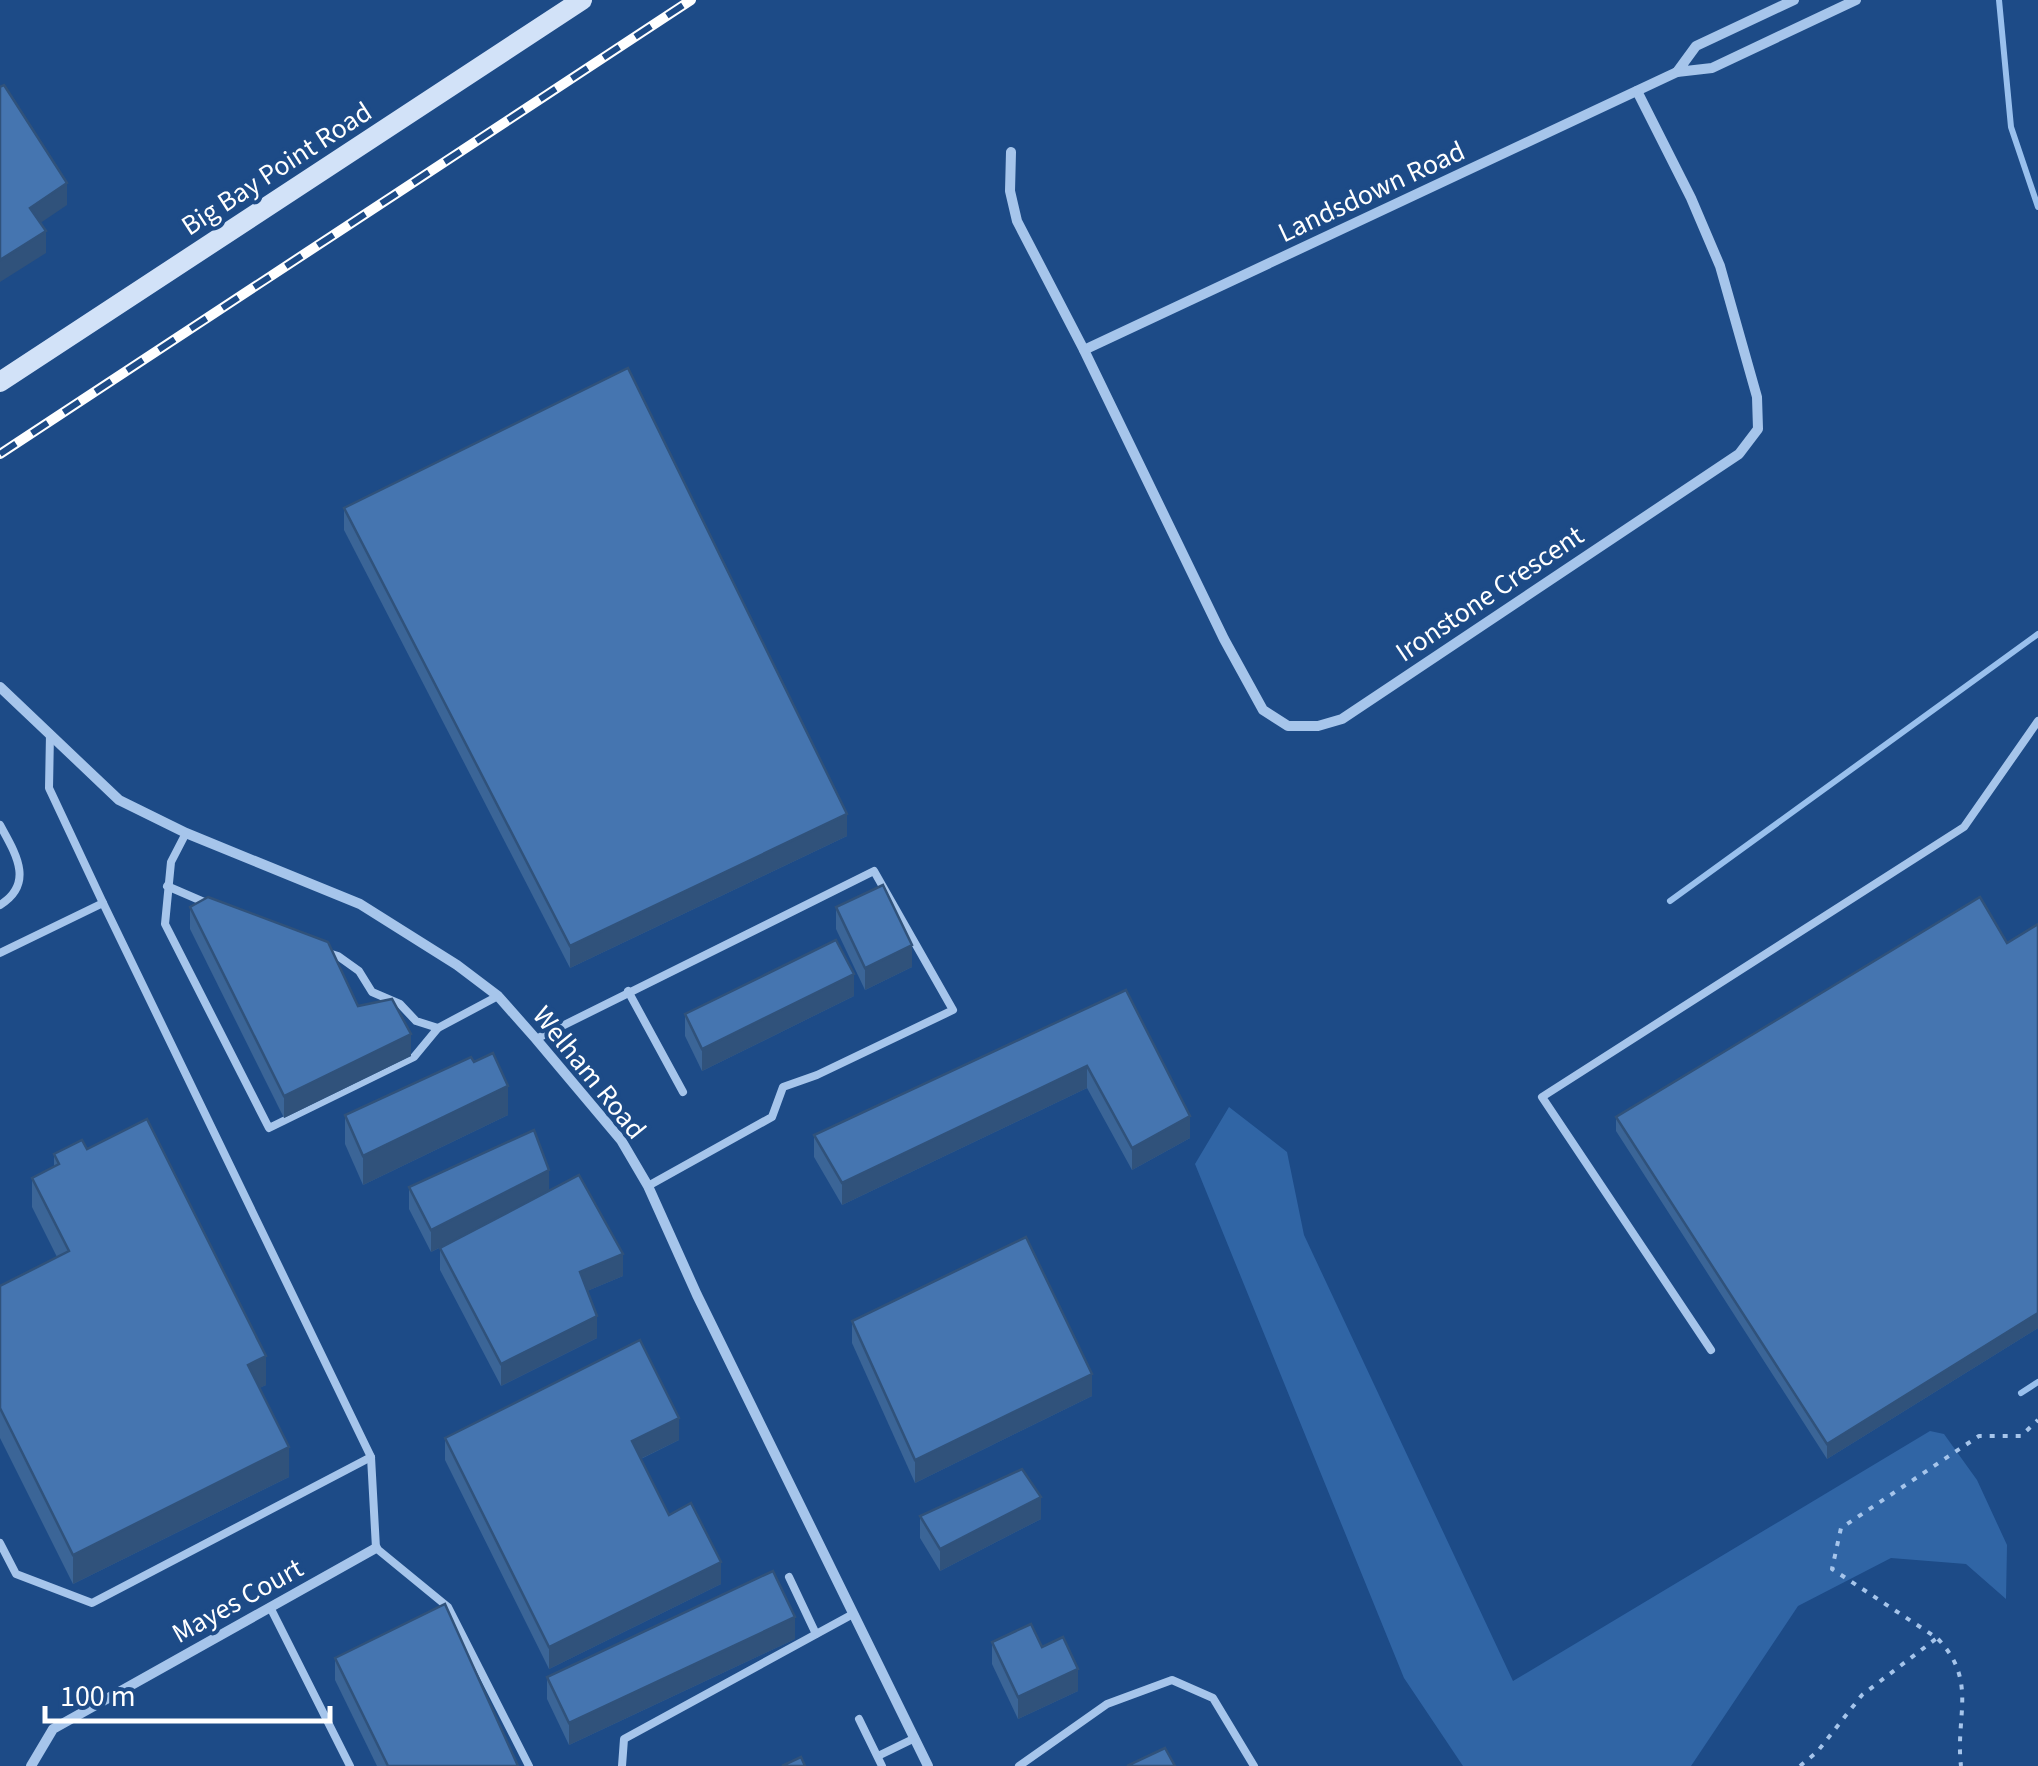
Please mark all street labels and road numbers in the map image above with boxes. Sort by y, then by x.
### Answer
street label: Big Bay Point Road [173,92,380,246]
street label: Landsdown Road [1271,131,1471,253]
street label: Ironstone Crescent [1387,516,1592,672]
street label: Welham Road [523,997,656,1148]
street label: Mayes Court [165,1548,311,1653]

